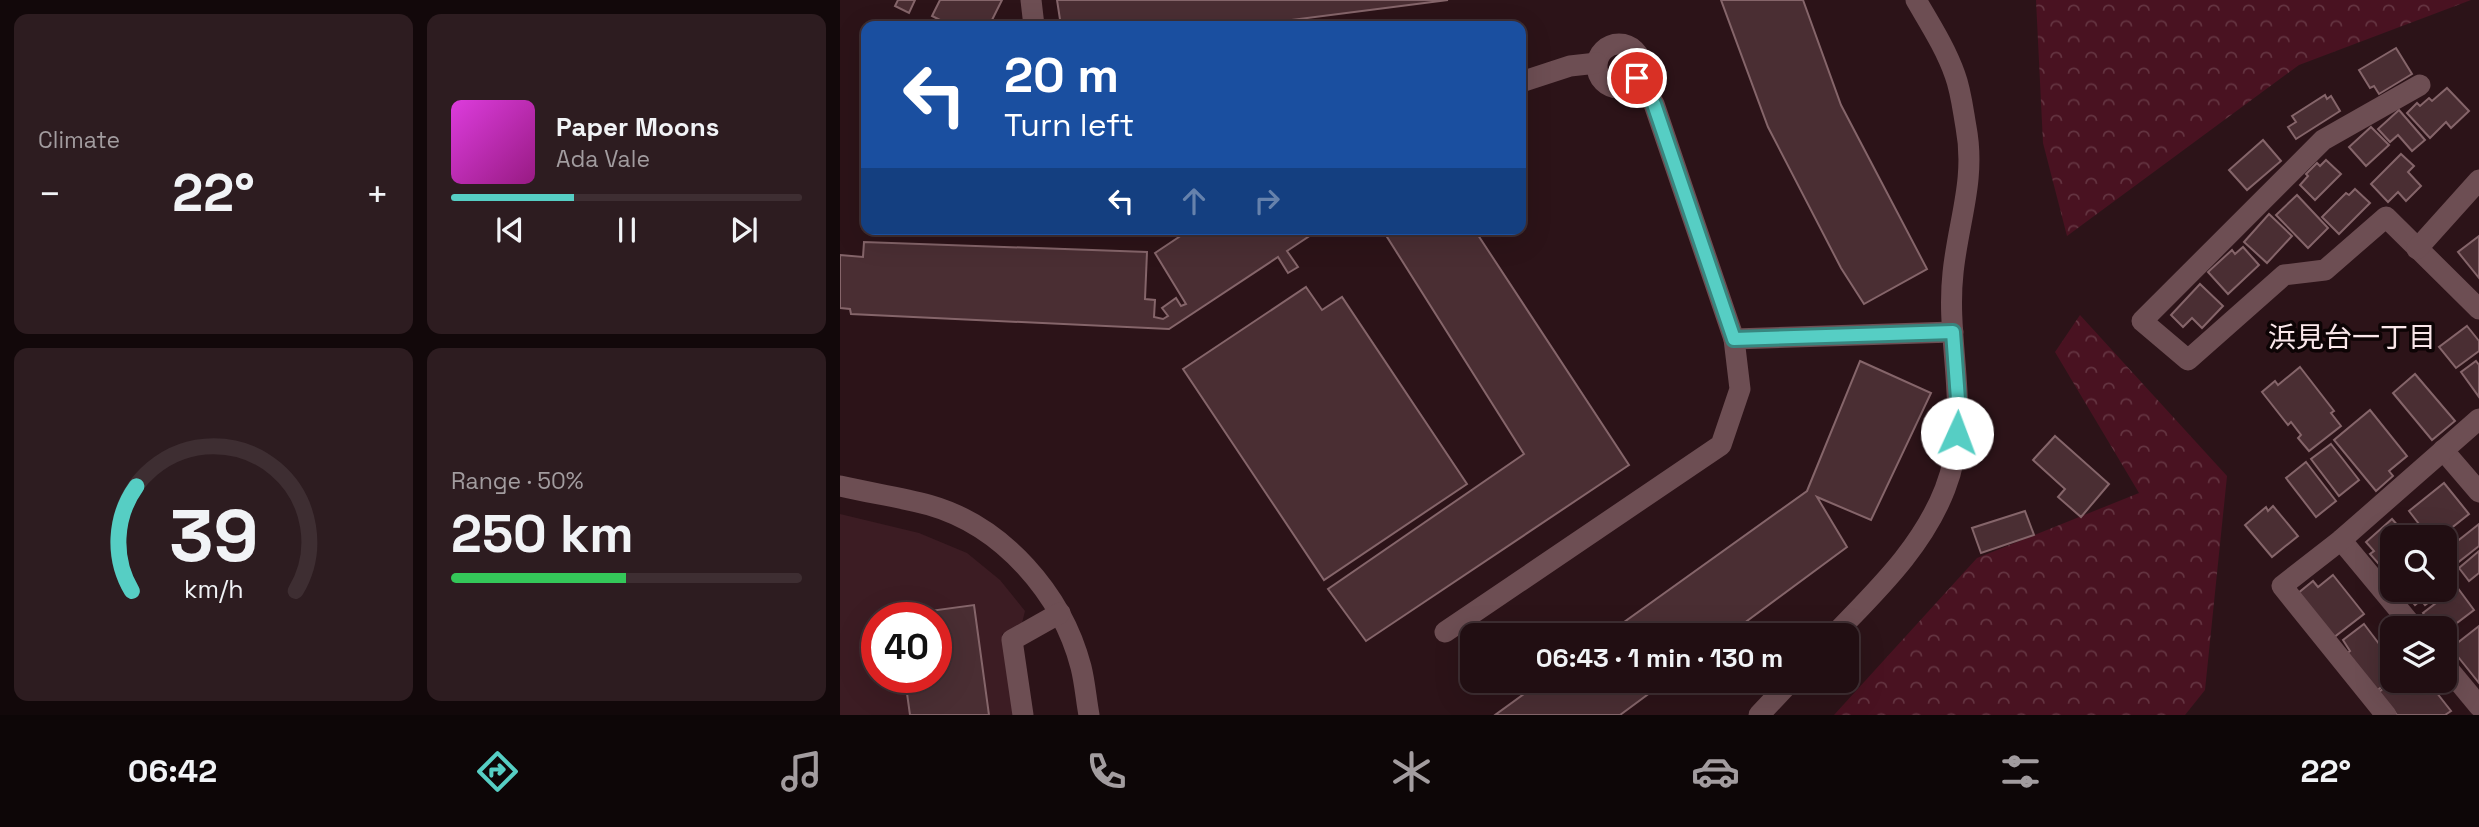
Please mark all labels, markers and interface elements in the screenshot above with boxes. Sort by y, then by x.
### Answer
text: 20 m [1004,44,1119,106]
pin [1607,48,1667,108]
icon: left [889,49,980,140]
icon: arrive [1618,59,1656,97]
text: Turn left [1004,105,1134,145]
text: Paper Moons [556,110,719,144]
text: Climate [38,125,120,155]
text: Ada Vale [556,144,650,174]
text: 22° [172,160,255,226]
text: − [38,170,62,218]
text: + [365,170,389,218]
icon: left [1102,182,1140,220]
icon: ahead [1175,182,1213,220]
icon: right [1248,182,1286,220]
icon: previous [491,211,529,249]
icon: pause [608,211,646,249]
icon: next [725,211,763,249]
district label: 浜見台一丁目 [2268,319,2436,355]
position arrow [1920,396,1994,470]
text: Range · 50% [451,466,584,496]
text: 39 [169,489,258,582]
text: 250 km [451,501,634,567]
map controls [2380,525,2457,693]
button: search [2380,525,2457,602]
text: km/h [184,572,243,604]
speed limit sign: 40 [861,602,952,693]
button: layers [2380,616,2457,693]
text: 06:43 · 1 min · 130 m [1536,641,1783,675]
icon: directions [473,747,522,796]
icon: music [777,747,826,796]
icon: phone [1082,747,1131,796]
icon: climate [1387,747,1436,796]
icon: car [1691,747,1740,796]
icon: filters [1996,747,2045,796]
text: 06:42 [128,751,217,791]
text: 22° [2300,751,2351,791]

